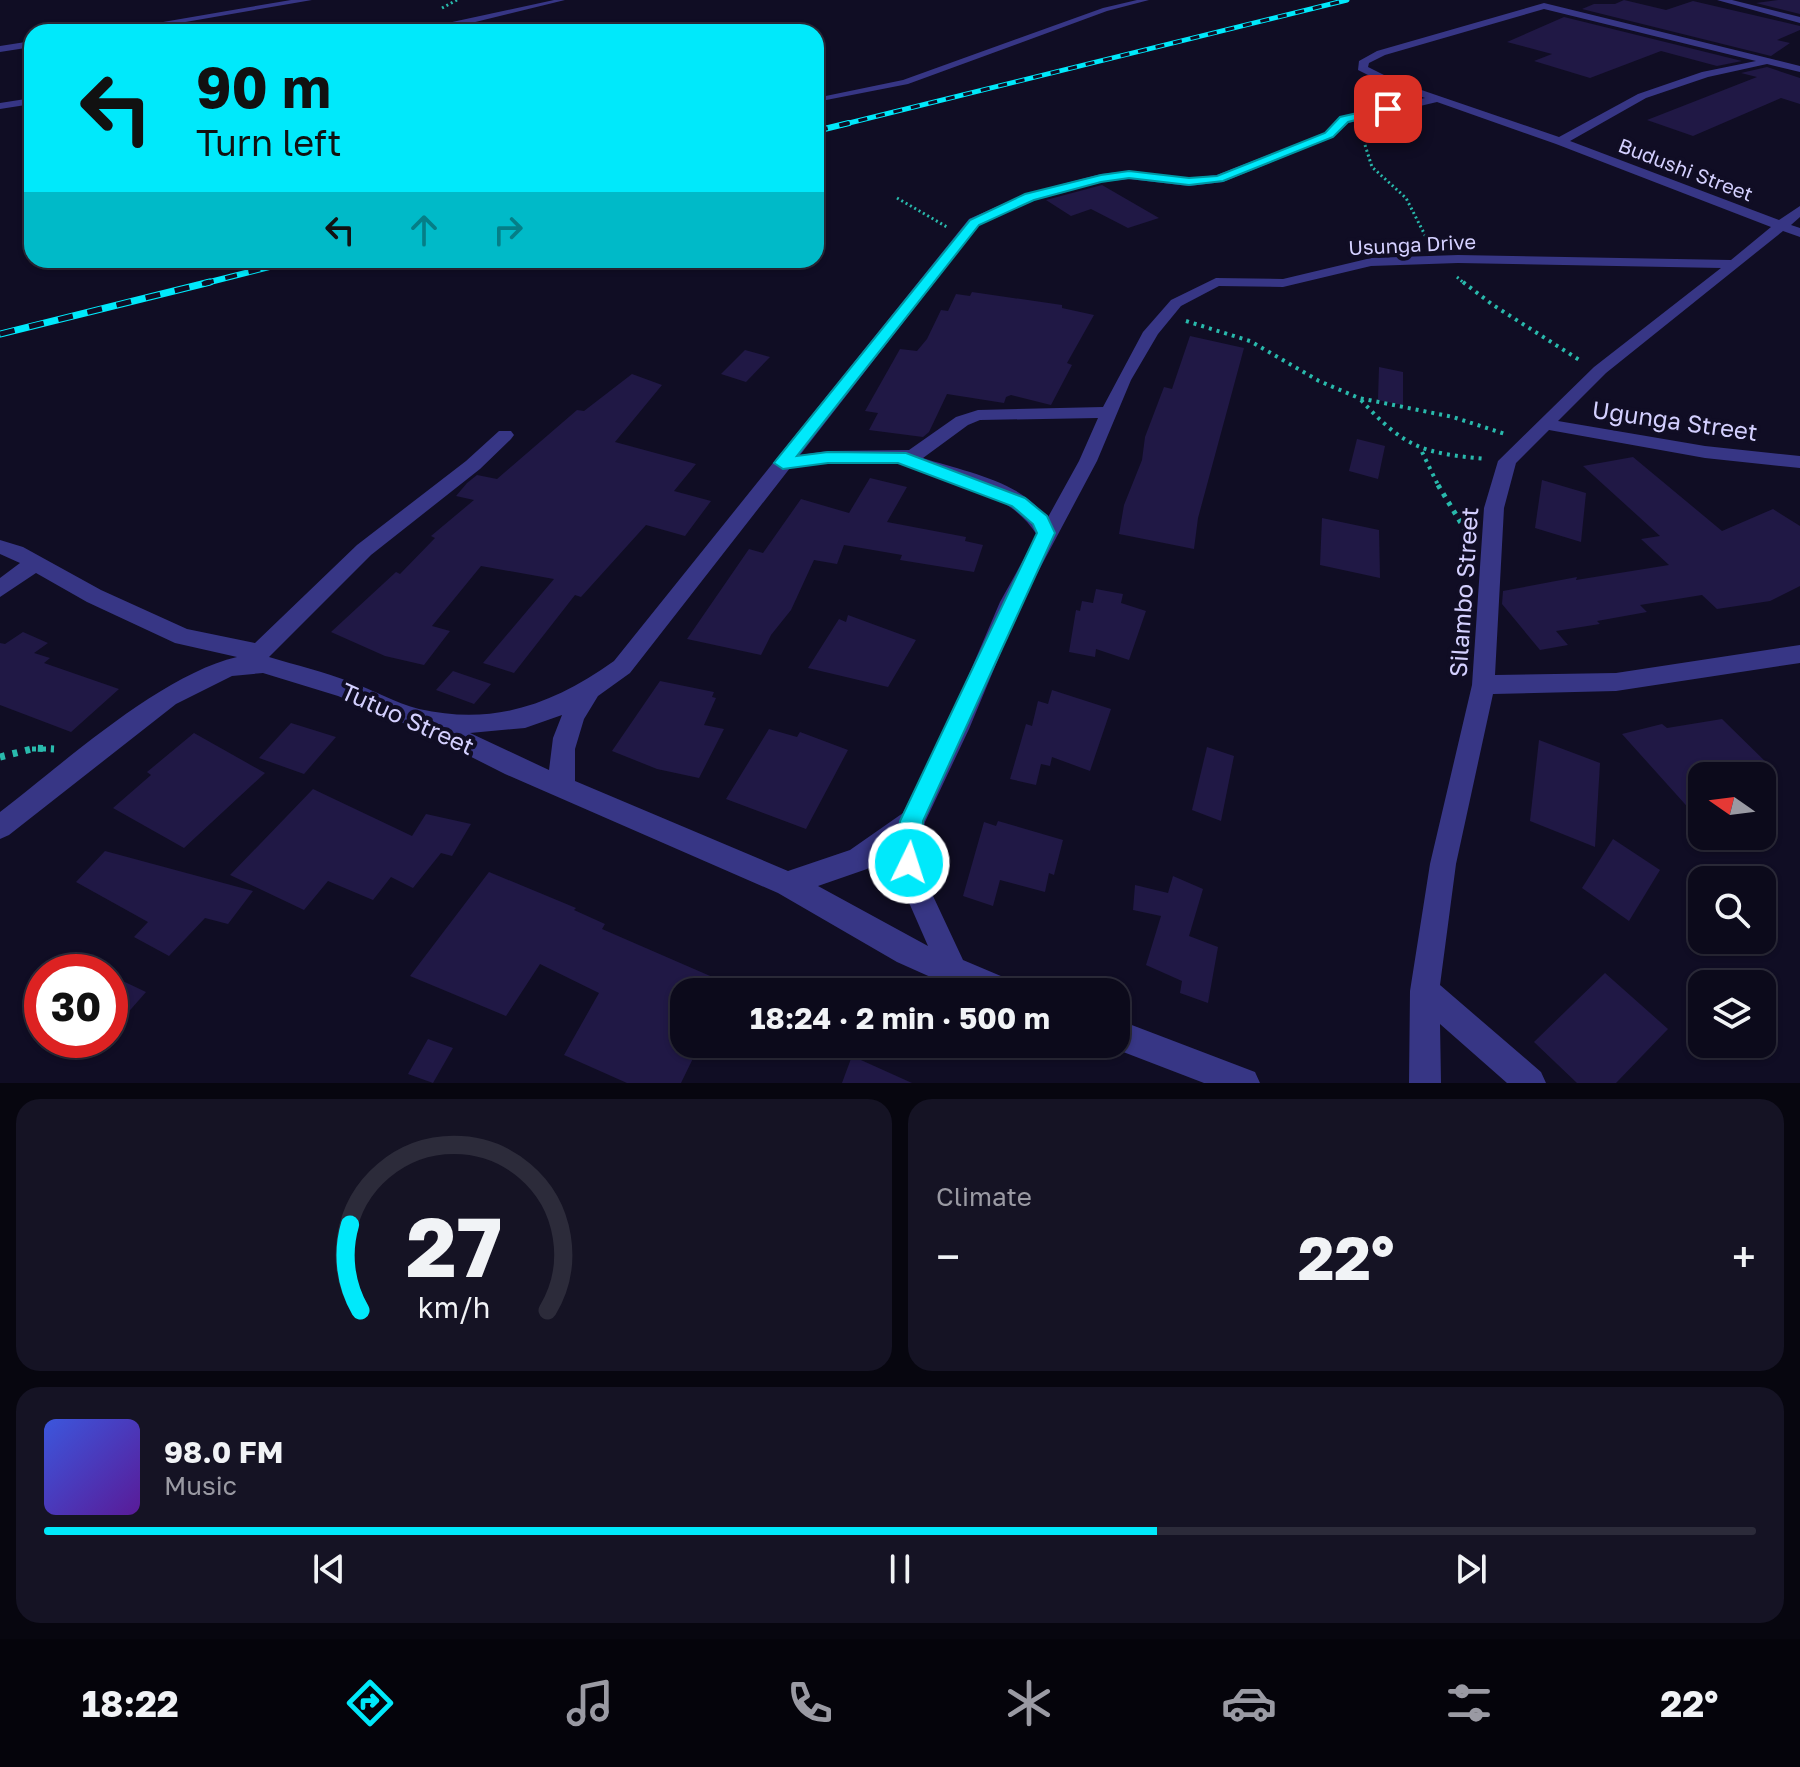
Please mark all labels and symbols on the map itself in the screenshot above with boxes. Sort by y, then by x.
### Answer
pin [1354,75,1422,143]
street label: Budushi Street [1615,132,1757,206]
street label: Usunga Drive [1348,229,1476,259]
street label: Ugunga Street [1590,394,1760,446]
street label: Silambo Street [1443,506,1483,678]
street label: Tutuo Street [337,676,479,760]
north arrow [1688,762,1776,850]
position arrow [867,821,951,905]
speed limit sign: 30 [24,954,128,1058]

